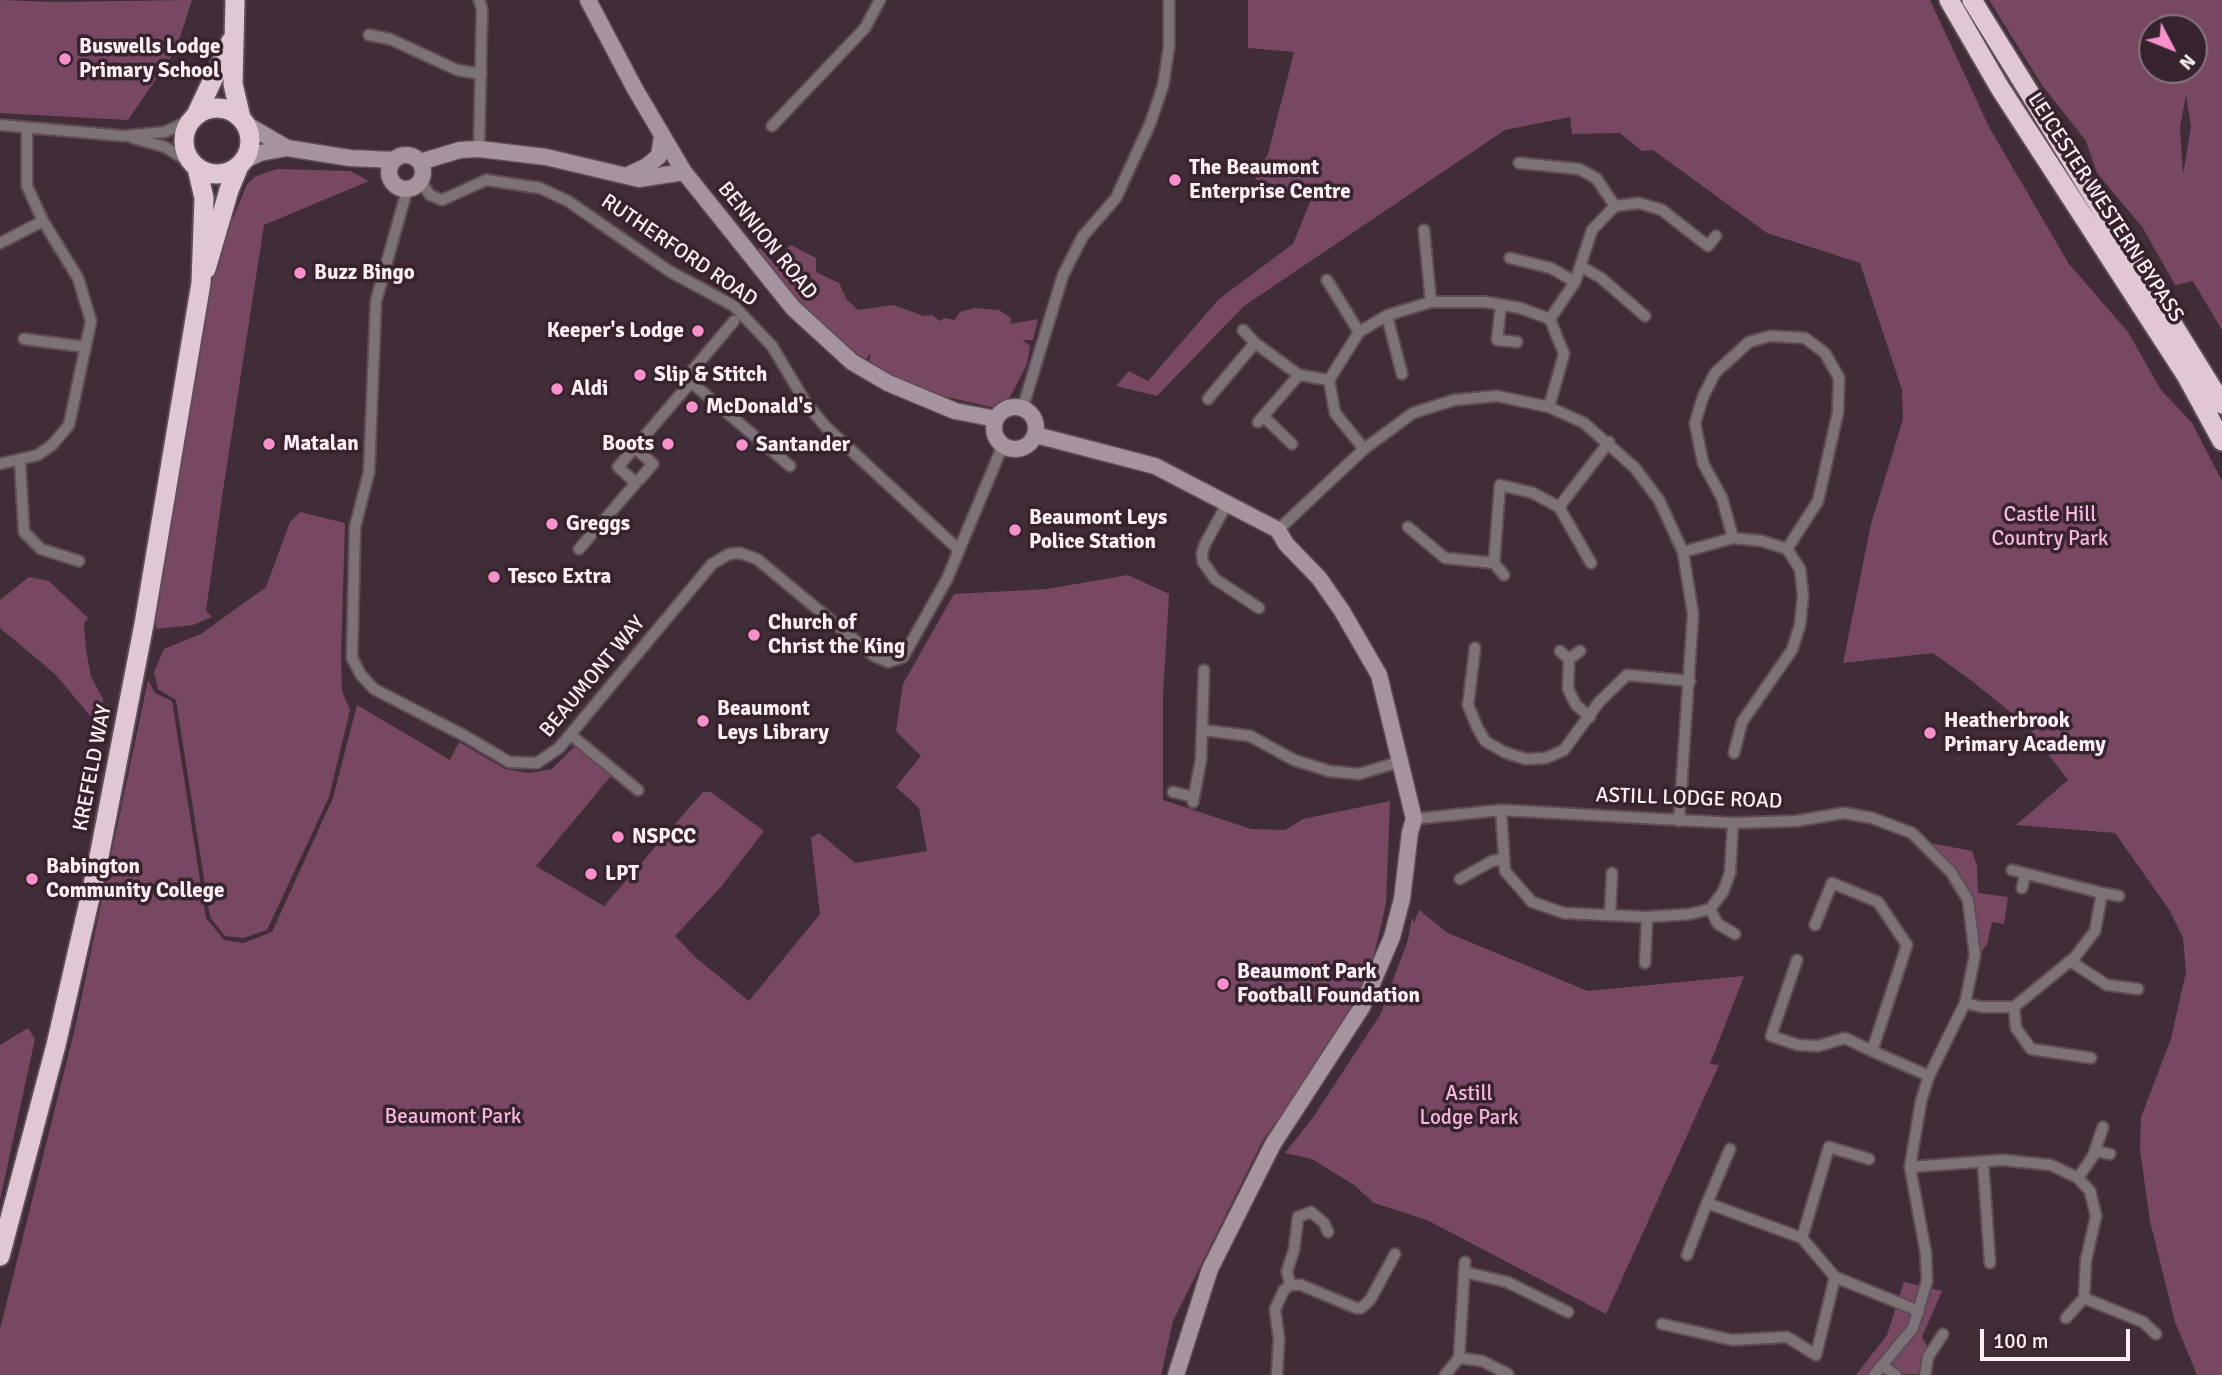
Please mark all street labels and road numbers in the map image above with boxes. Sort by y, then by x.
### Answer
street label: LEICESTER WESTERN BYPASS [2021,89,2189,327]
street label: BENNION ROAD [712,177,822,305]
street label: RUTHERFORD ROAD [596,189,762,313]
street label: BEAUMONT WAY [535,611,651,743]
street label: KREFELD WAY [68,703,118,833]
street label: ASTILL LODGE ROAD [1595,783,1783,815]

